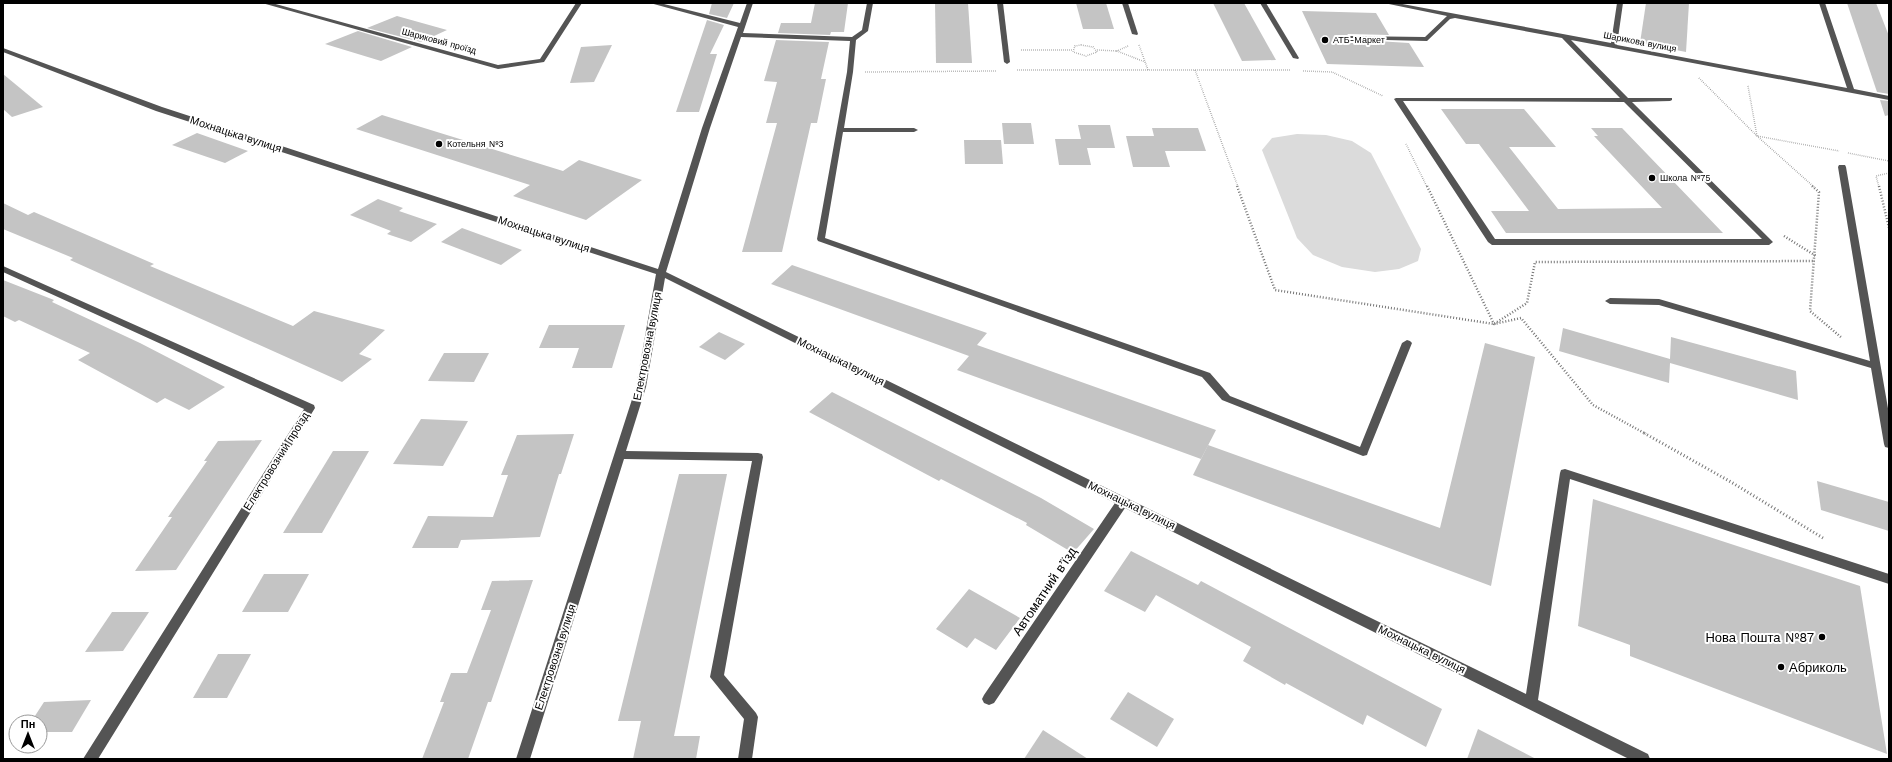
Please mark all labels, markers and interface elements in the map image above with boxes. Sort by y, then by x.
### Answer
street label: Шариковий проїзд [401,26,478,56]
street label: Шарикова вулиця [1603,30,1678,54]
marker: АТБ-Маркет [1320,35,1330,45]
place label: АТБ-Маркет [1333,35,1385,45]
street label: Мохнацька вулиця [188,114,283,155]
marker: Котельня №3 [434,139,444,149]
place label: Котельня №3 [447,139,504,149]
marker: Школа №75 [1647,173,1657,183]
place label: Школа №75 [1660,173,1711,183]
street label: Мохнацька вулиця [496,214,591,255]
street label: Електровозна вулиця [631,291,664,402]
street label: Мохнацька вулиця [795,335,887,388]
street label: Електровозний проїзд [241,409,312,513]
street label: Мохнацька вулиця [1086,479,1178,532]
street label: Автоматний в’їзд [1009,544,1080,638]
street label: Електровозна вулиця [532,603,579,712]
street label: Мохнацька вулиця [1376,623,1468,676]
place label: Нова Пошта №87 [1705,630,1814,645]
marker: Нова Пошта №87 [1817,632,1827,642]
place label: Абриколь [1789,660,1847,675]
marker: Абриколь [1776,662,1786,672]
north arrow [8,714,48,754]
text: Пн [21,718,35,731]

